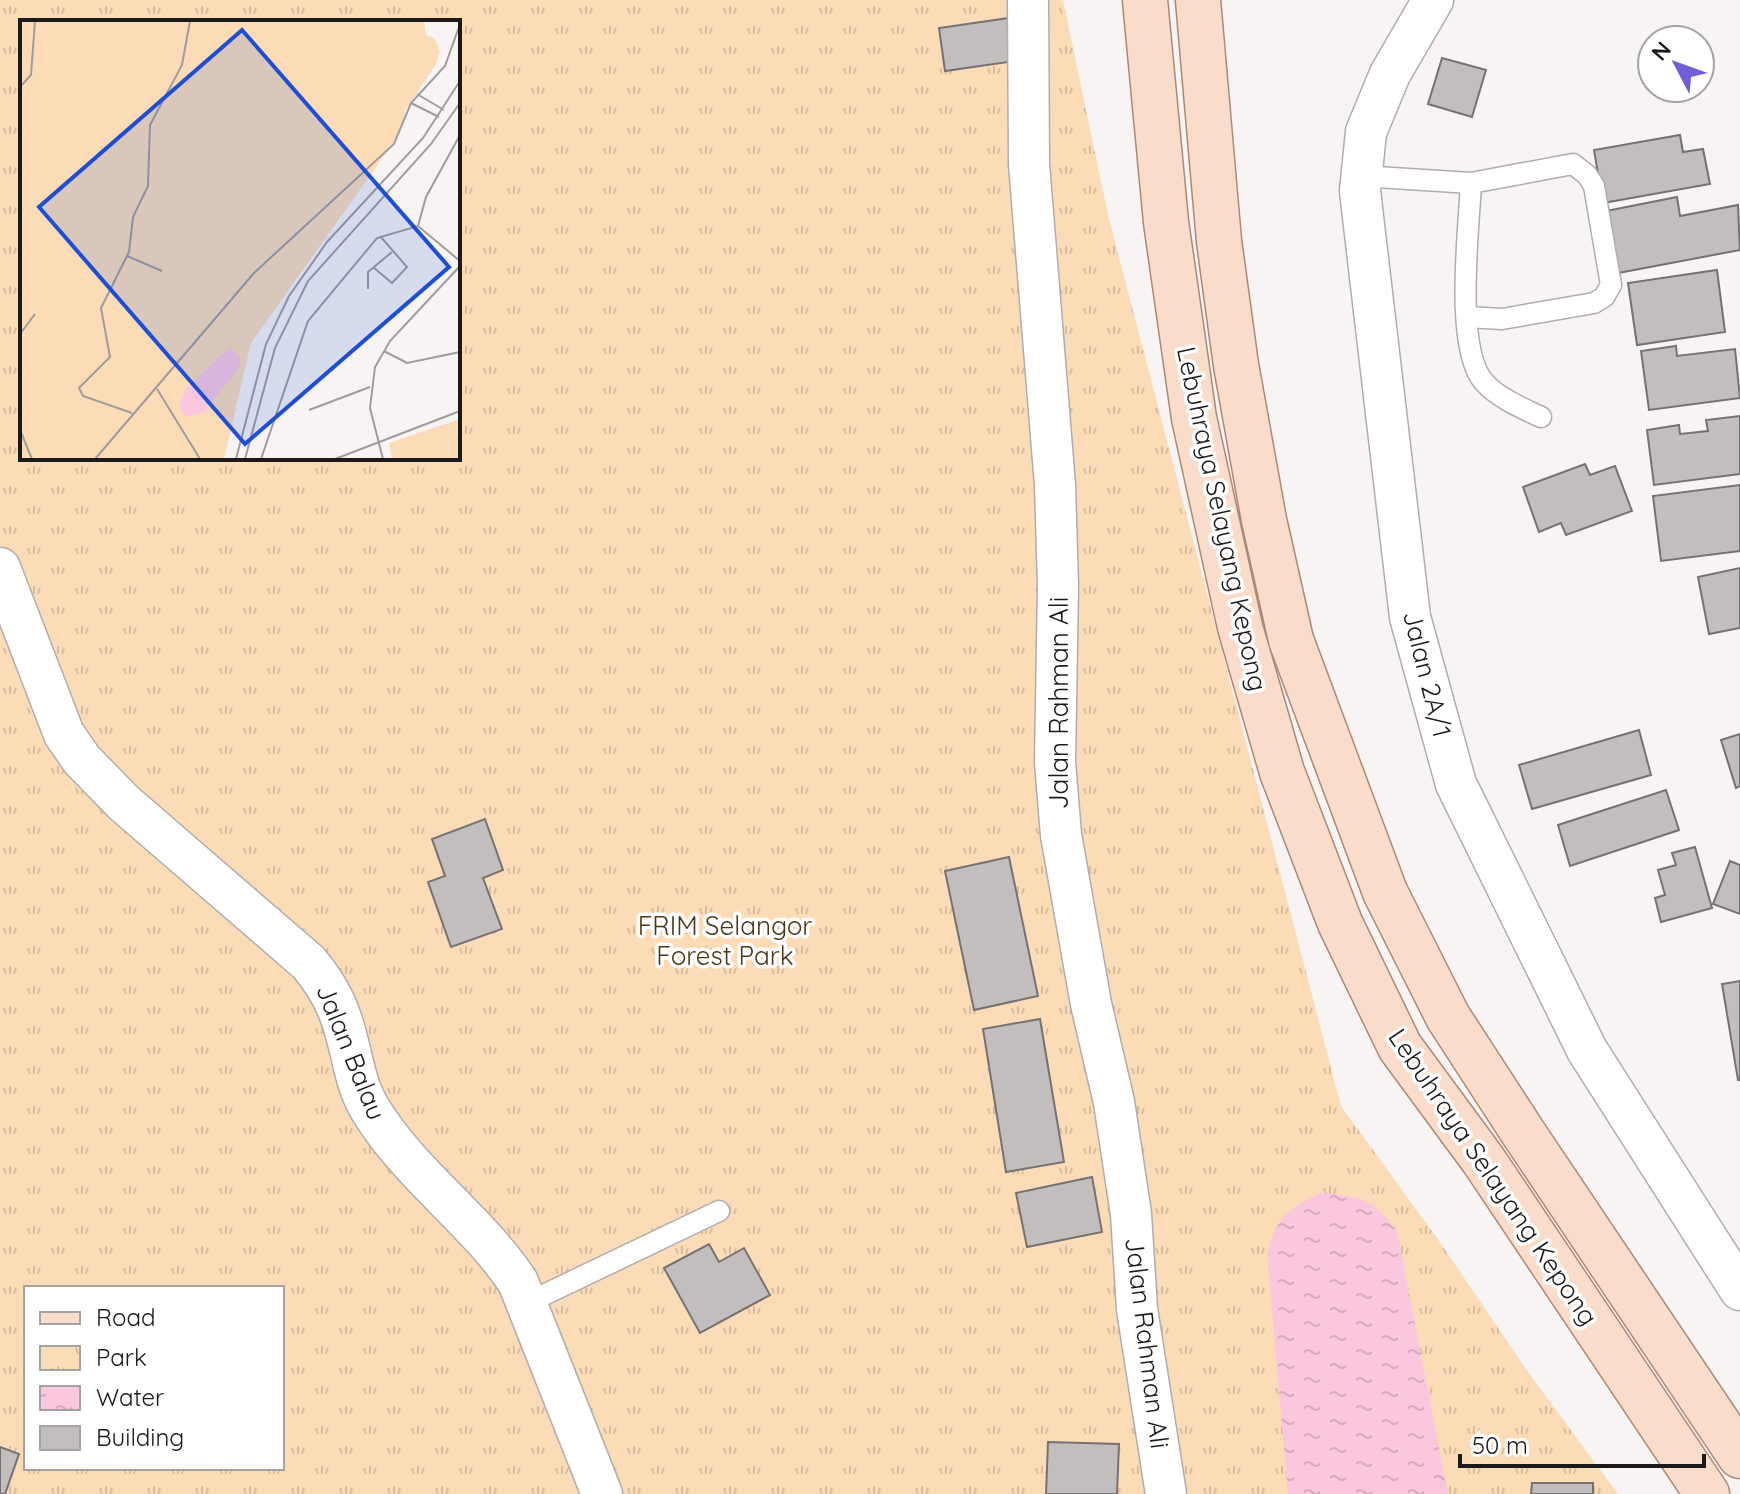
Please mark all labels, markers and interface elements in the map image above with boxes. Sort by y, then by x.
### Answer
inset map [20,20,460,460]
north arrow [1636,24,1716,104]
text: N [1645,36,1677,66]
street label: Lebuhraya Selayang Kepong [1170,344,1275,694]
street label: Jalan Rahman Ali [1042,597,1075,809]
street label: Jalan 2A/1 [1396,607,1459,740]
park label: FRIM Selangor Forest Park [638,909,812,972]
street label: Jalan Balau [309,979,394,1124]
street label: Lebuhraya Selayang Kepong [1382,1022,1605,1332]
street label: Jalan Rahman Ali [1118,1235,1177,1450]
legend [24,1286,284,1470]
text: Road [96,1302,156,1332]
text: Park [96,1342,147,1372]
text: Water [96,1382,164,1412]
scale bar [1460,1418,1704,1468]
text: Building [96,1422,184,1452]
text: 50 m [1472,1430,1528,1460]

